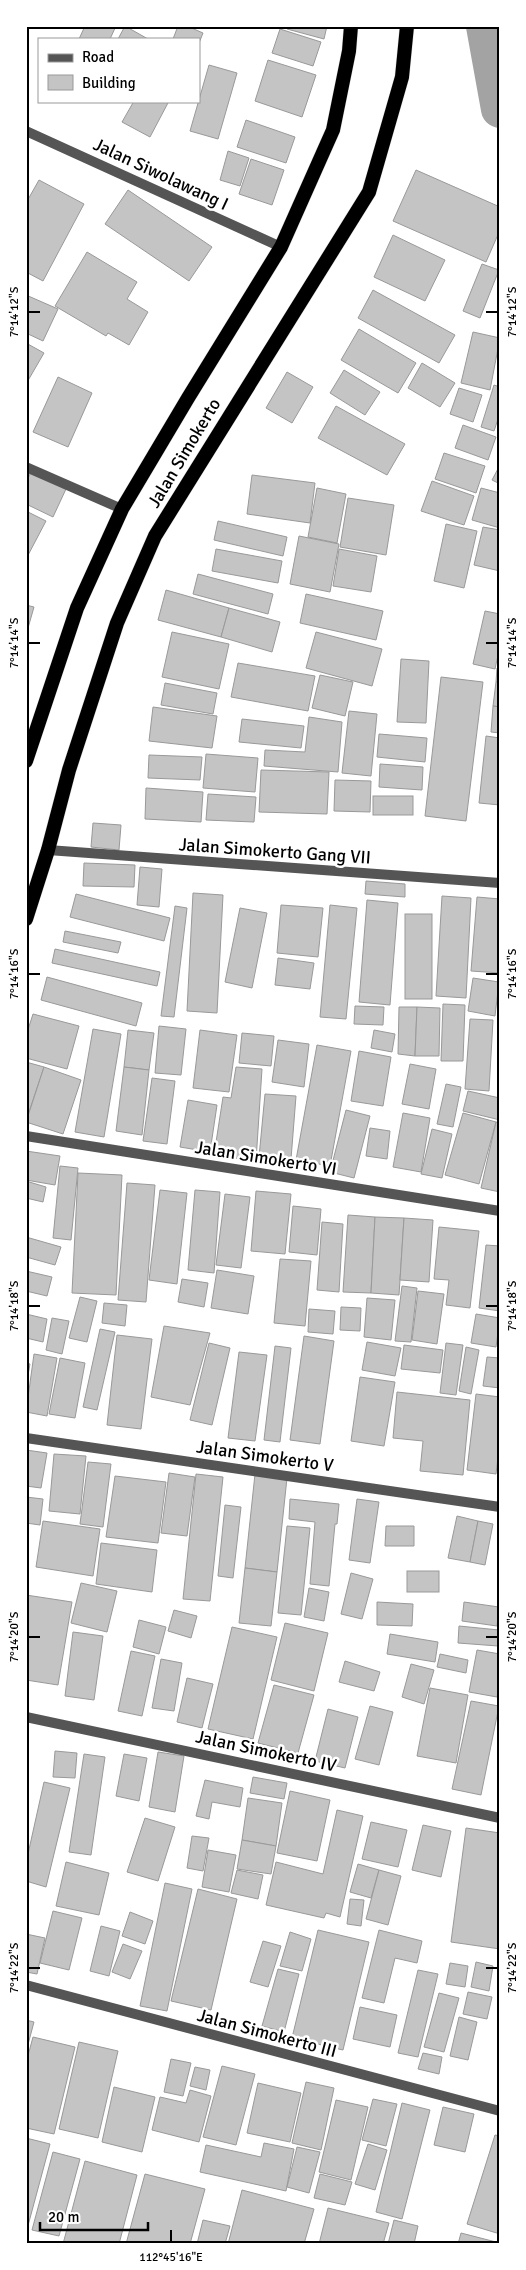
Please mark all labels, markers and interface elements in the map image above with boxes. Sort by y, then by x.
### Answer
legend [38,38,200,102]
text: Road [82,48,114,66]
text: Building [82,74,136,92]
street label: Jalan Siwolawang I [90,133,232,215]
text: 7°14'12"S [7,286,22,337]
text: 7°14'12"S [505,286,520,337]
street label: Jalan Simokerto [143,394,225,512]
text: 7°14'14"S [7,617,22,668]
text: 7°14'14"S [505,617,520,668]
street label: Jalan Simokerto Gang VII [178,833,372,869]
text: 7°14'16"S [7,948,22,999]
text: 7°14'16"S [505,948,520,999]
street label: Jalan Simokerto VI [194,1136,338,1180]
text: 7°14'18"S [7,1280,22,1331]
text: 7°14'18"S [505,1280,520,1331]
street label: Jalan Simokerto V [195,1436,336,1477]
text: 7°14'20"S [7,1611,22,1662]
text: 7°14'20"S [505,1611,520,1662]
street label: Jalan Simokerto IV [194,1725,339,1777]
text: 7°14'22"S [7,1942,22,1993]
text: 7°14'22"S [505,1942,520,1993]
street label: Jalan Simokerto III [195,2004,339,2062]
scale bar [40,2200,148,2232]
text: 20 m [48,2208,79,2226]
text: 112°45'16"E [139,2250,203,2265]

